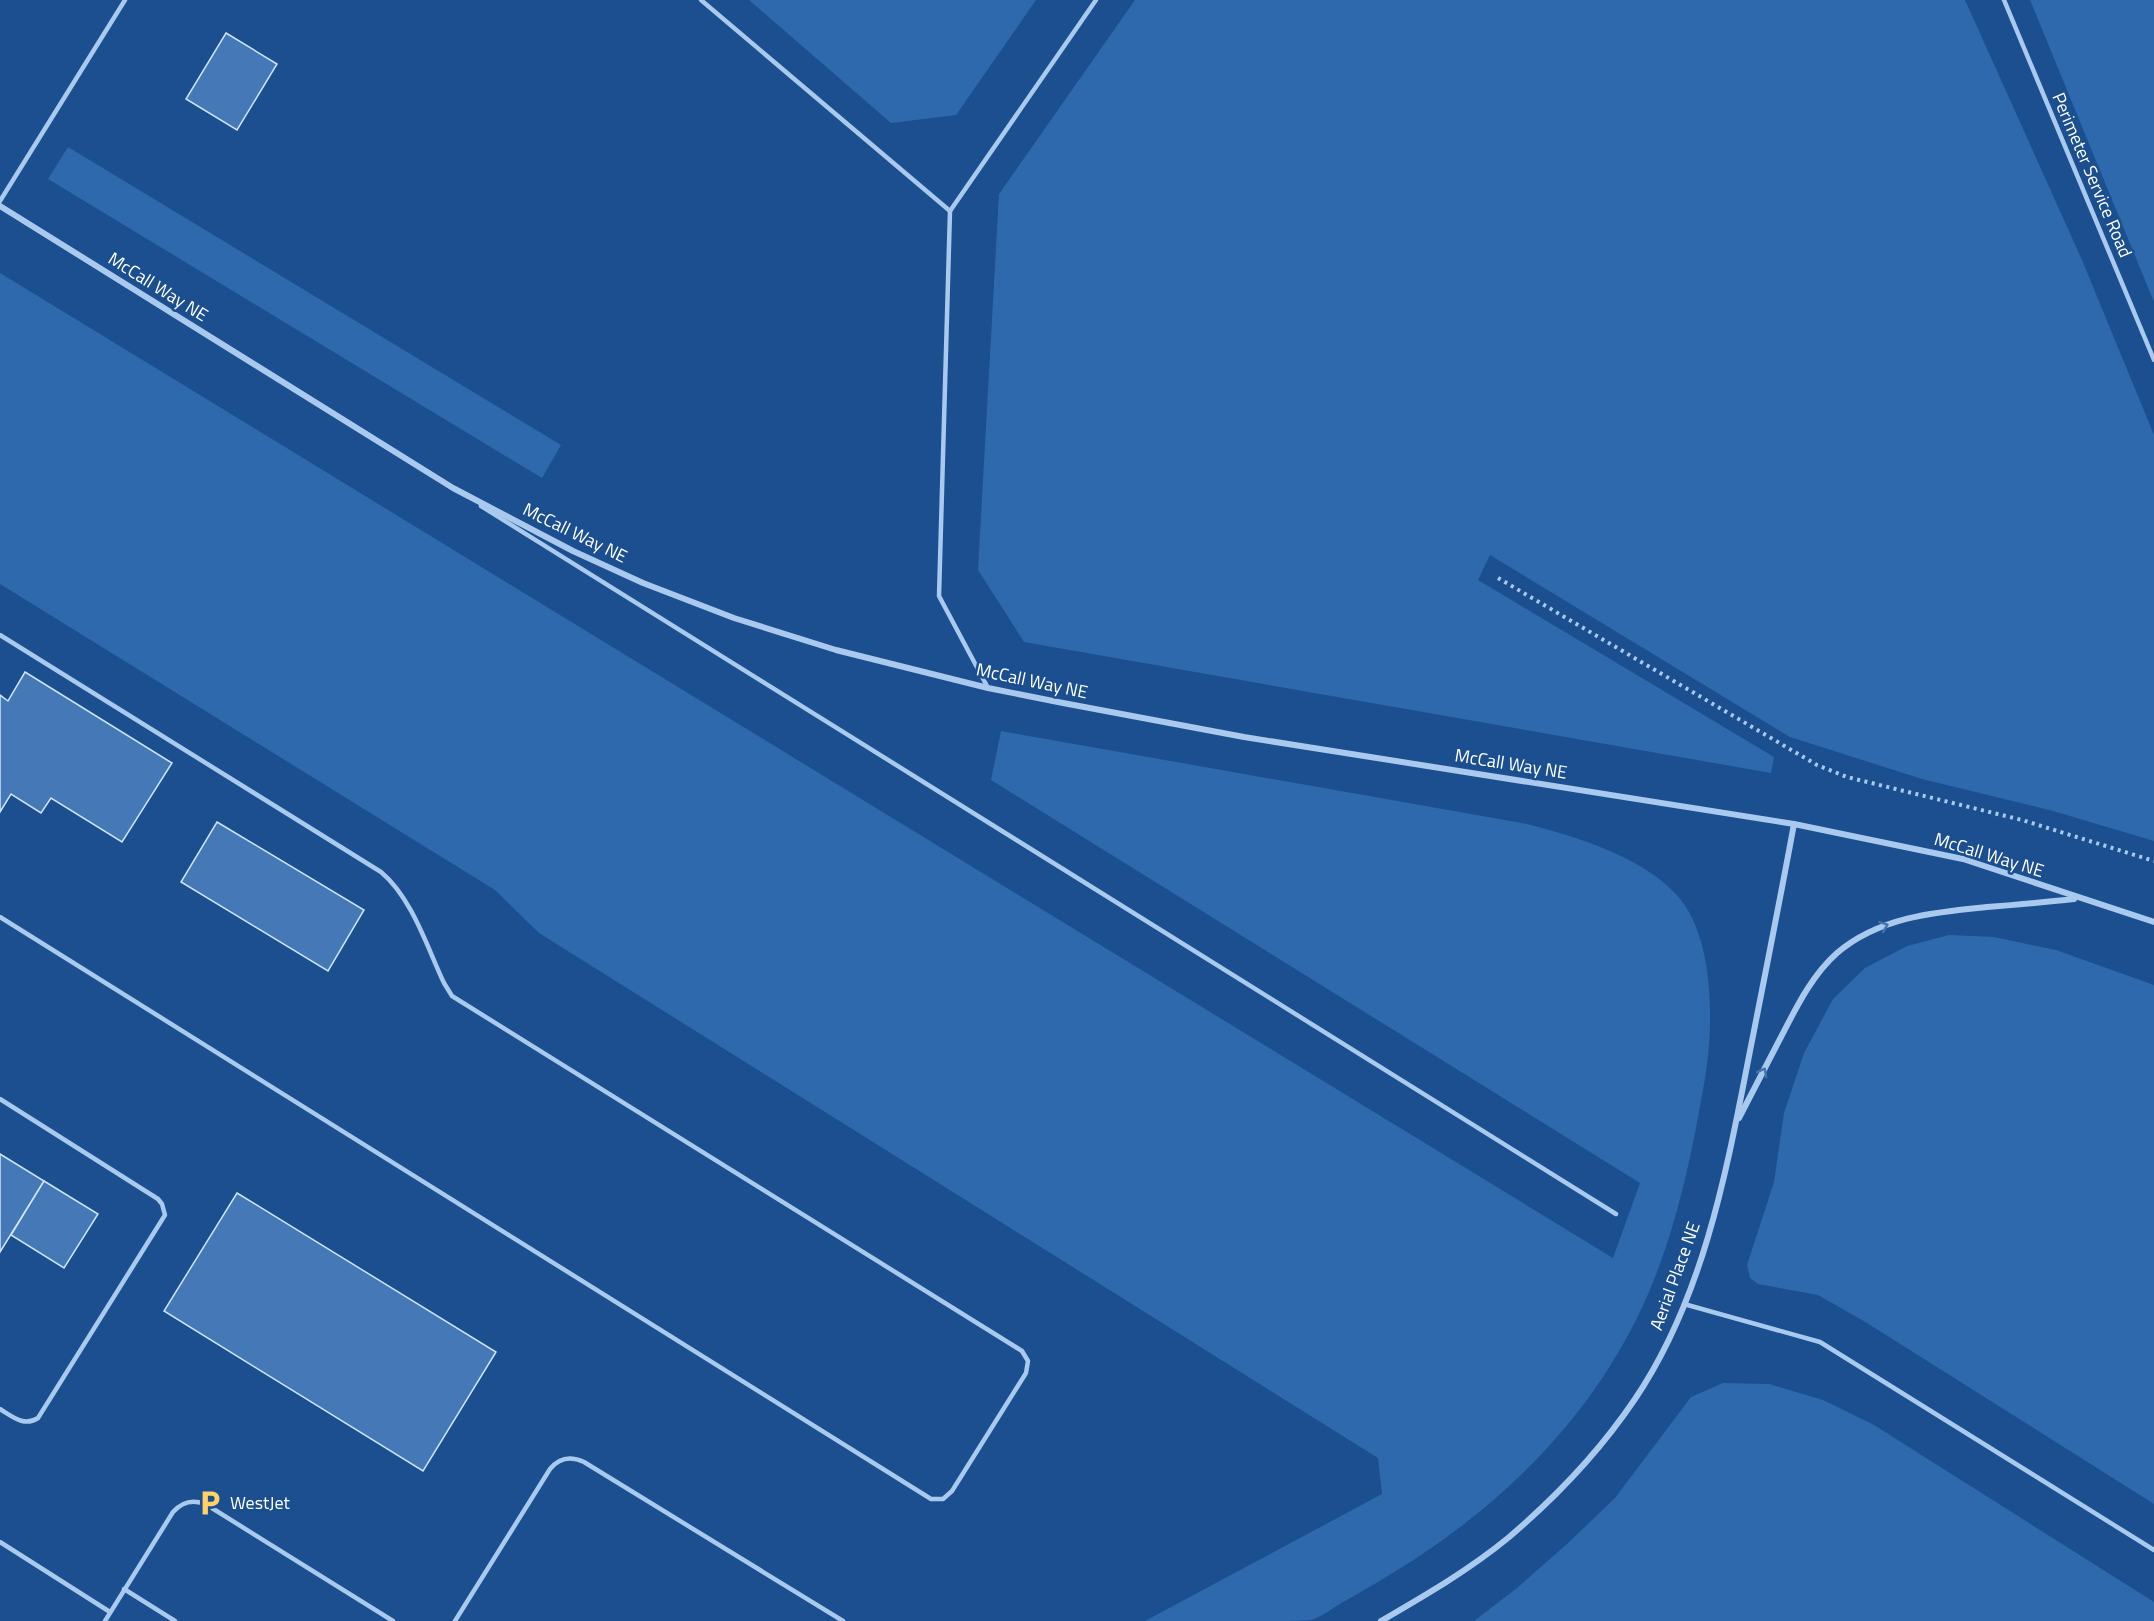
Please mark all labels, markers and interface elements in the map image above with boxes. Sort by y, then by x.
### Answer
street label: Perimeter Service Road [2045,88,2139,262]
street label: McCall Way NE [103,245,214,328]
street label: McCall Way NE [518,496,632,570]
street label: McCall Way NE [974,656,1090,706]
street label: McCall Way NE [1453,741,1569,786]
street label: McCall Way NE [1931,825,2047,884]
one-way arrow [1878,921,1889,933]
one-way arrow [1756,1068,1767,1078]
street label: Aerial Place NE [1642,1218,1707,1334]
parking icon: WestJet [195,1488,225,1518]
place label: WestJet [230,1489,291,1516]

